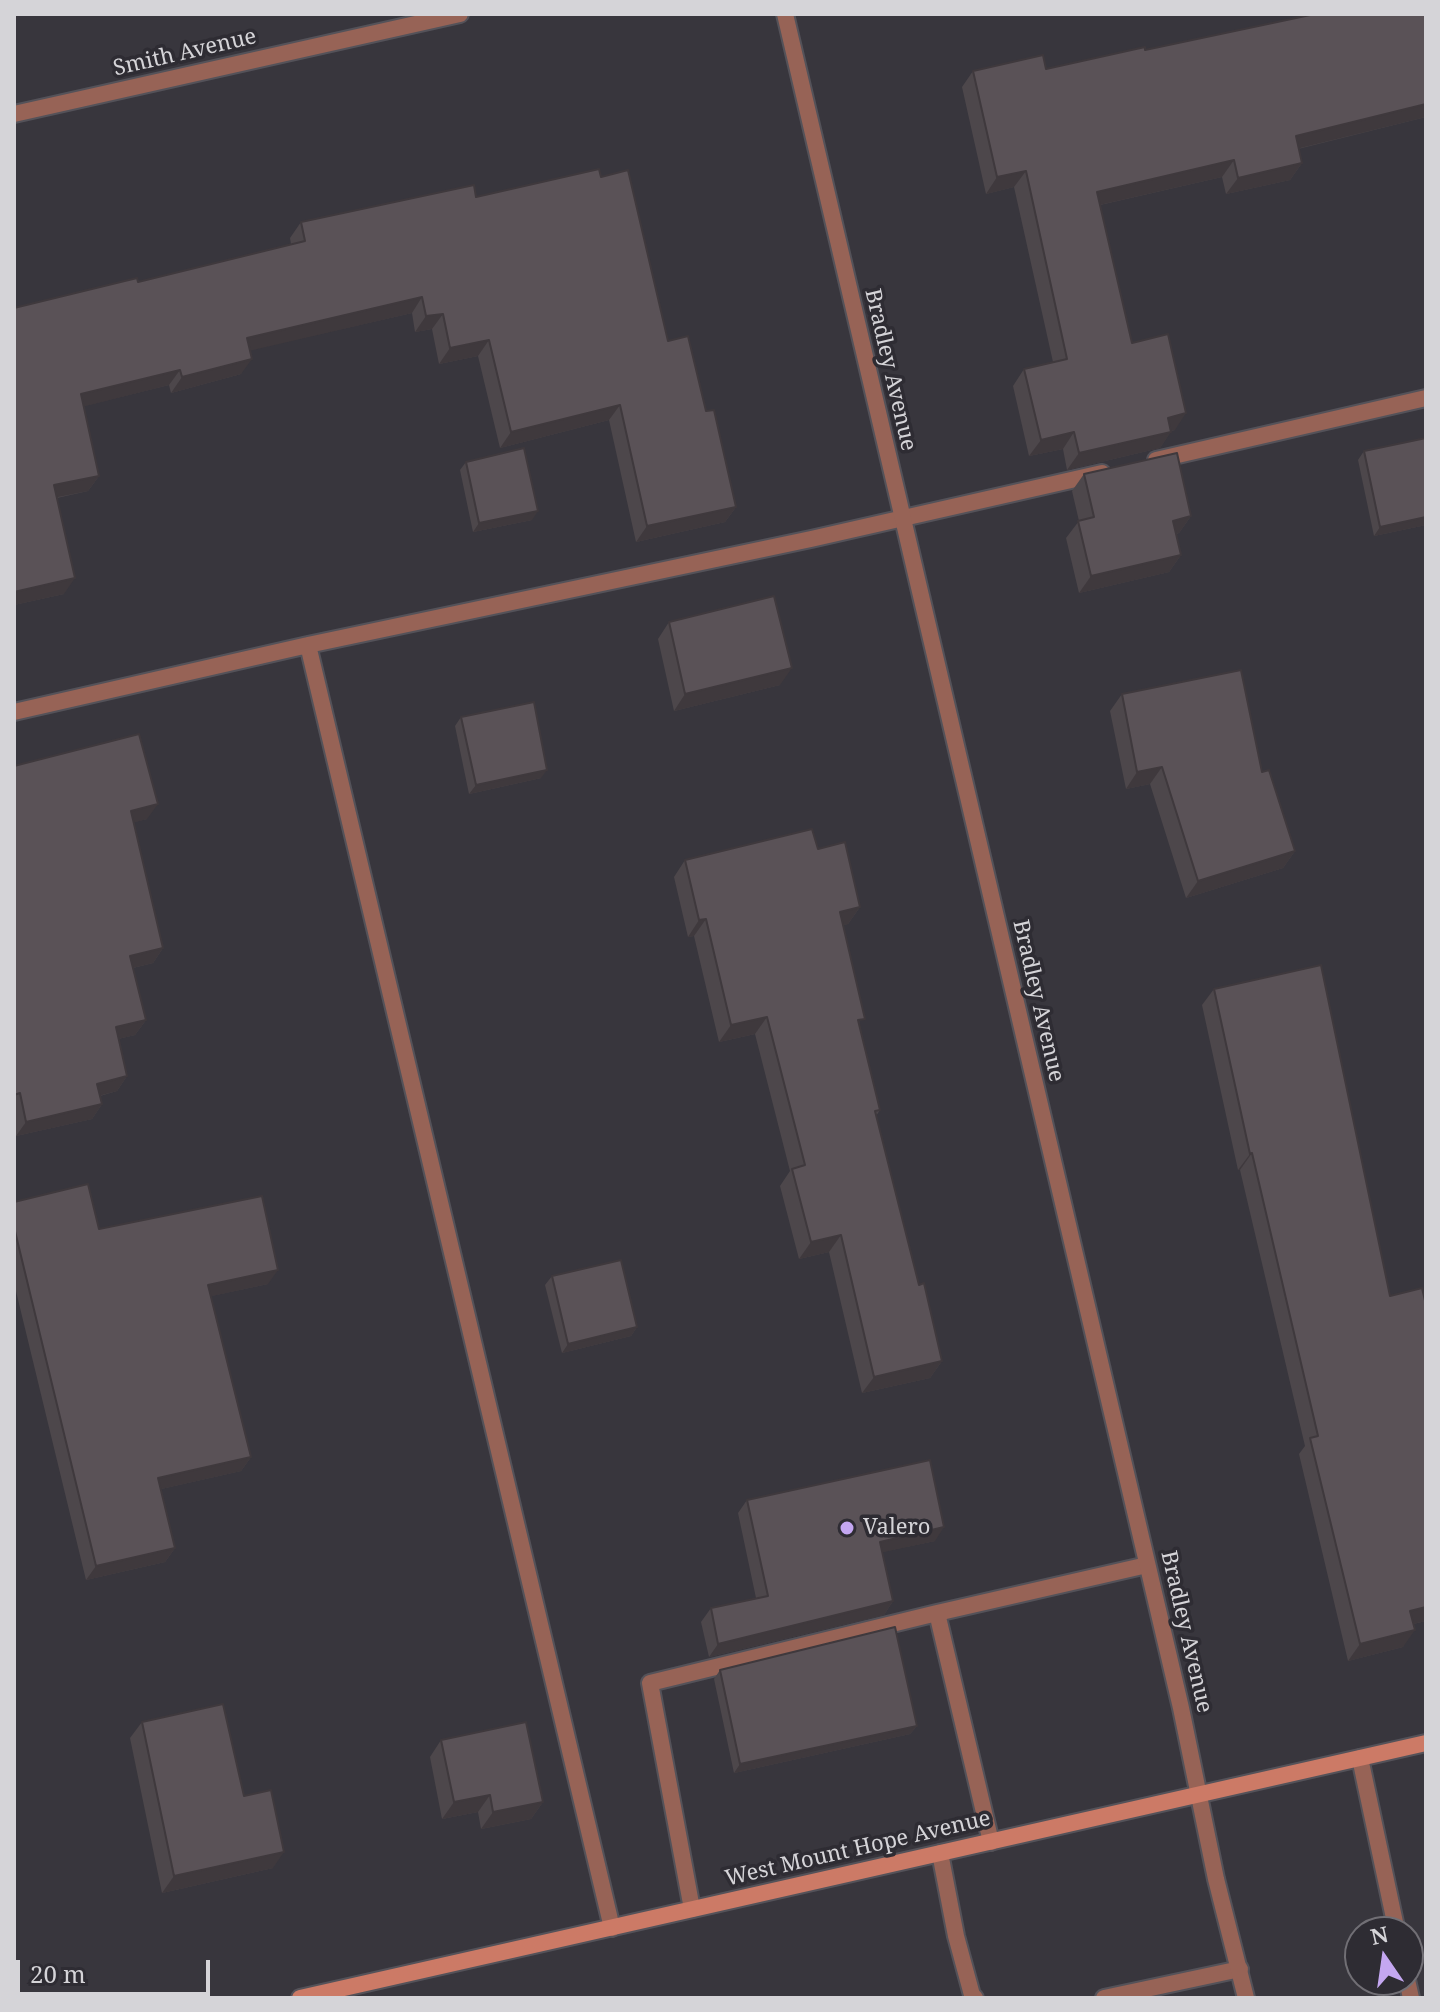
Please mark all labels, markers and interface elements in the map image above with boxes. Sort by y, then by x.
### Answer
street label: Smith Avenue [111,24,259,82]
street label: Bradley Avenue [859,286,921,454]
street label: Bradley Avenue [1007,917,1069,1085]
place label: Valero [863,1515,931,1541]
marker: Valero [838,1519,856,1537]
street label: Bradley Avenue [1155,1548,1217,1716]
street label: West Mount Hope Avenue [723,1806,993,1892]
north arrow [1344,1916,1424,1996]
text: N [1367,1918,1391,1951]
scale bar [20,1944,214,1994]
text: 20 m [30,1957,86,1990]

